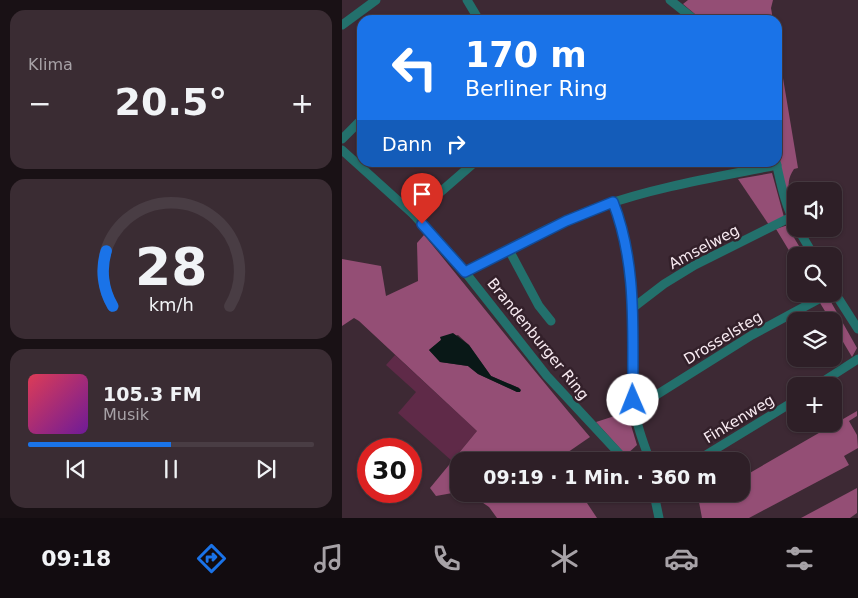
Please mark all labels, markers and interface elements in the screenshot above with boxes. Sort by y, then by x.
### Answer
icon: left [382,35,447,100]
text: 170 m [465,35,587,75]
text: Klima [28,55,73,74]
text: Berliner Ring [465,76,608,101]
text: 20.5° [115,80,227,124]
text: − [28,87,51,120]
text: + [291,87,314,120]
icon: right [442,130,470,158]
text: Dann [382,133,432,155]
pin [401,173,443,224]
icon: arrive [408,180,436,208]
map controls [787,182,842,432]
button: sound [787,182,842,237]
street label: Amselweg [666,221,742,273]
text: 28 [135,237,207,297]
button: search [787,247,842,302]
street label: Brandenburger Ring [483,274,593,404]
text: km/h [148,294,194,315]
street label: Drosselsteg [681,308,765,368]
button: layers [787,312,842,367]
position arrow [606,373,658,425]
button: + [787,377,842,432]
text: 105.3 FM [103,383,202,405]
street label: Finkenweg [700,391,778,447]
text: Musik [103,405,149,424]
speed limit sign: 30 [357,438,422,503]
icon: previous [62,455,90,483]
icon: pause [157,455,185,483]
icon: next [252,455,280,483]
text: 09:19 · 1 Min. · 360 m [483,466,717,488]
icon: directions [194,541,229,576]
icon: music [311,541,346,576]
icon: phone [429,541,464,576]
icon: climate [547,541,582,576]
icon: car [664,541,699,576]
icon: filters [782,541,817,576]
text: 09:18 [41,546,111,571]

